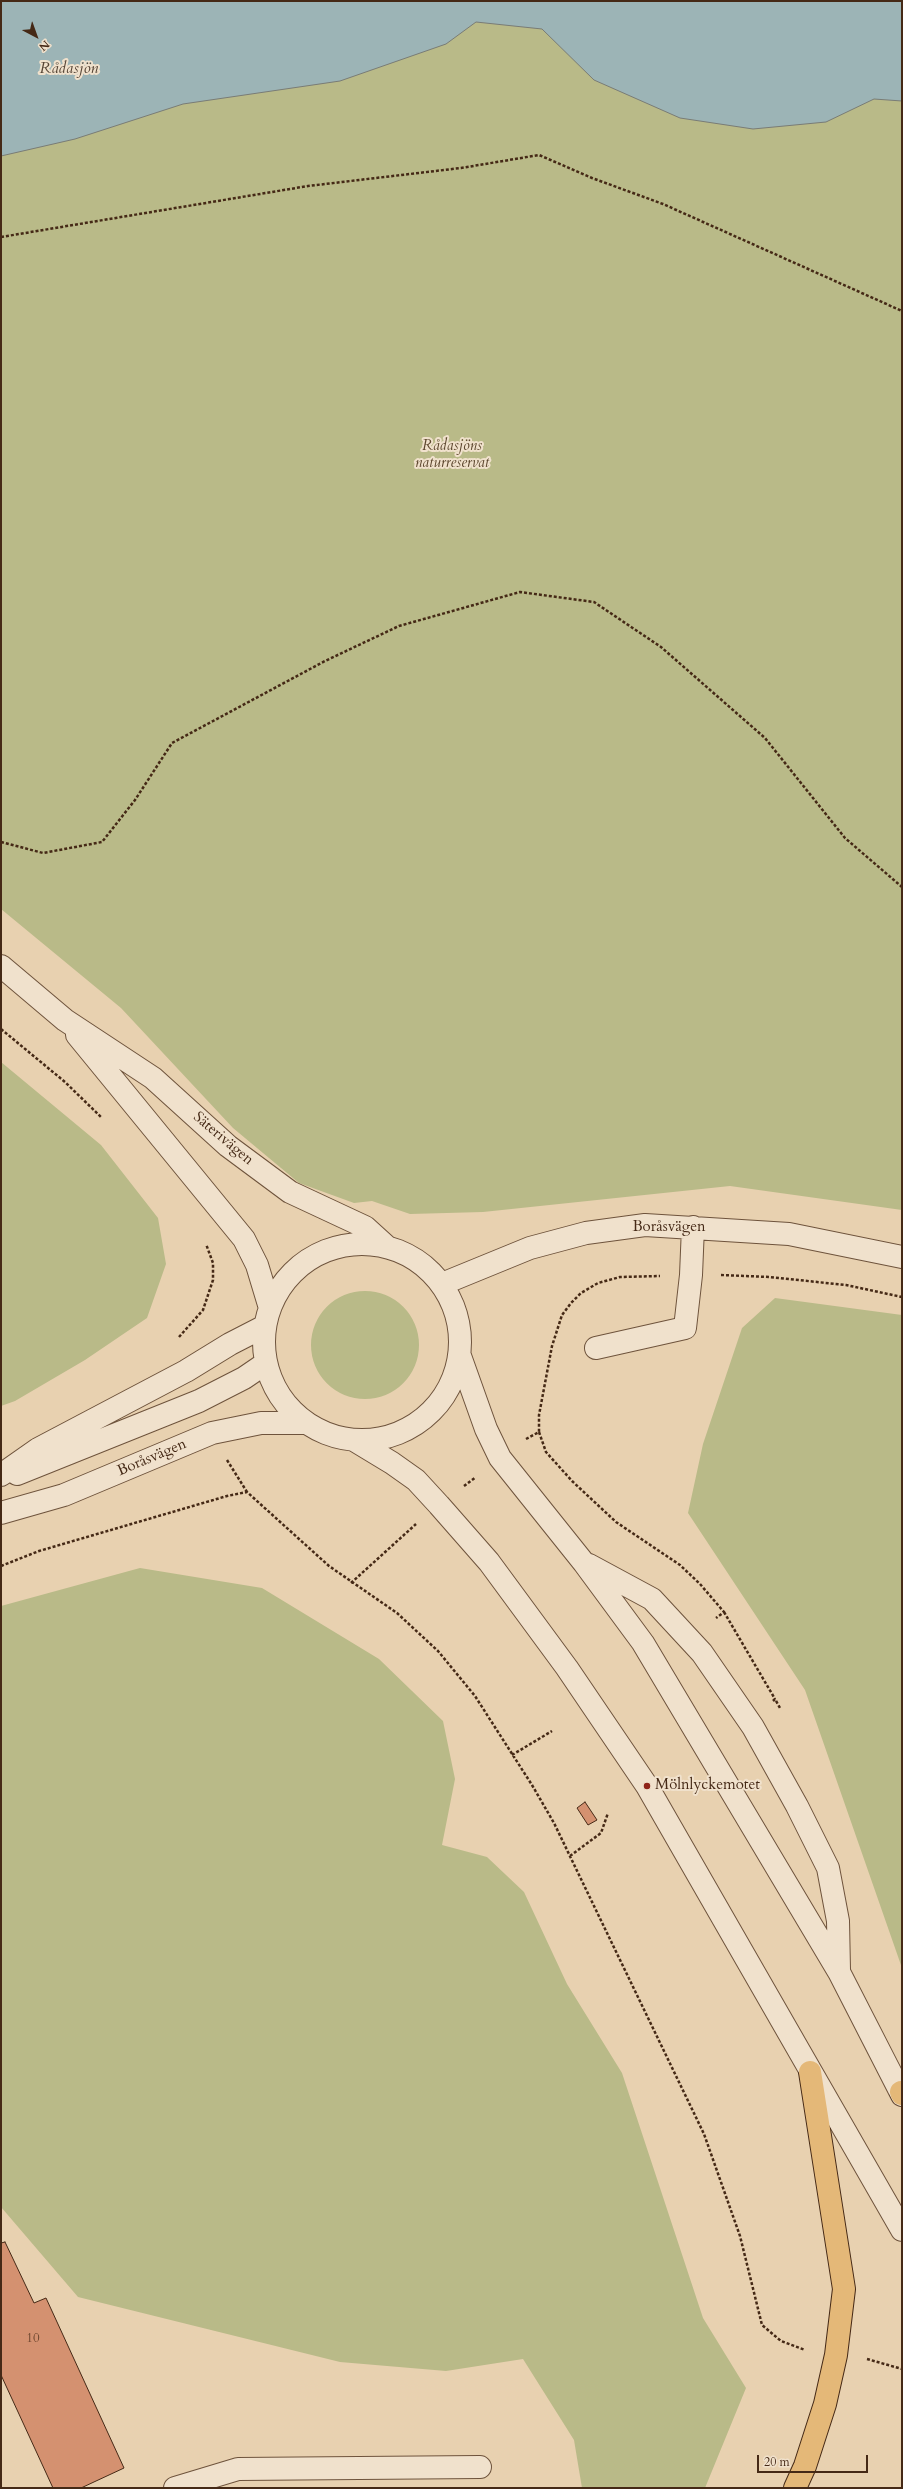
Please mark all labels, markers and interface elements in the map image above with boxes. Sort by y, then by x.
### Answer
north arrow [16,16,56,56]
text: N [36,37,53,54]
water label: Rådasjön [40,59,98,79]
park label: Rådasjöns naturreservat [415,438,489,473]
street label: Säterivägen [189,1109,257,1169]
street label: Boråsvägen [632,1219,706,1237]
street label: Boråsvägen [115,1435,189,1481]
place label: Mölnlyckemotet [655,1777,760,1795]
marker: Mölnlyckemotet [642,1781,652,1791]
house number: 10 [26,2331,40,2347]
scale bar [759,2447,870,2473]
text: 20 m [764,2454,790,2470]

